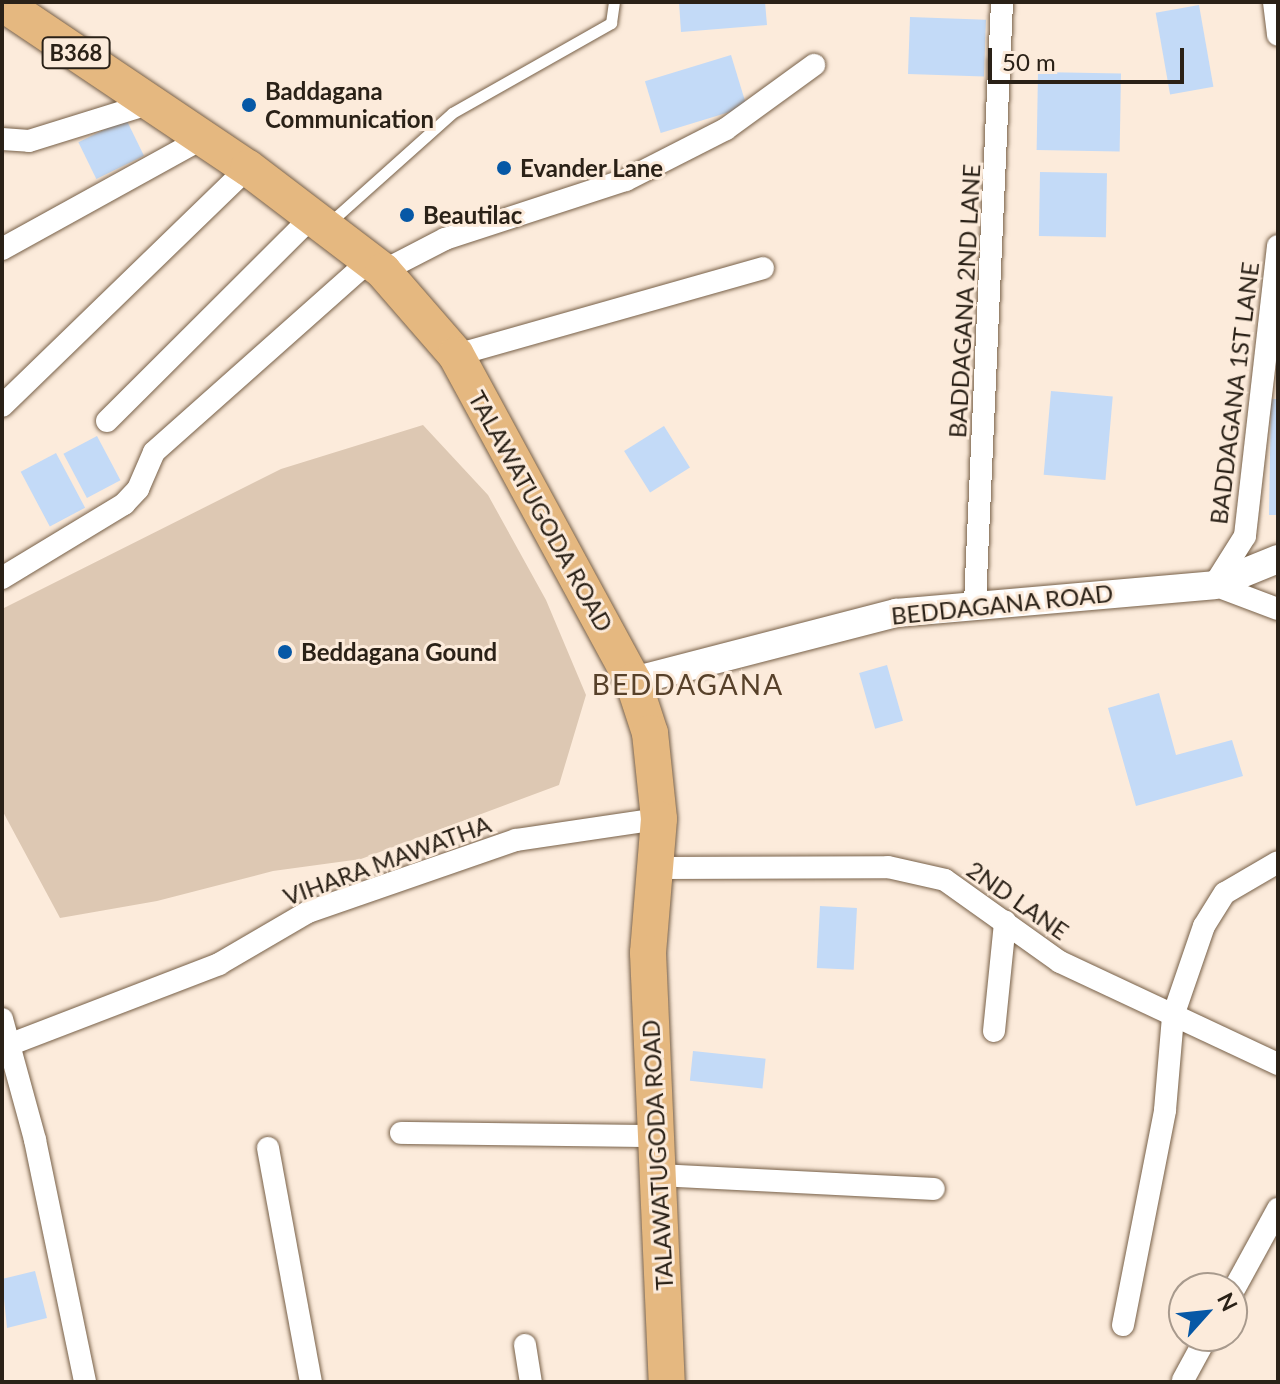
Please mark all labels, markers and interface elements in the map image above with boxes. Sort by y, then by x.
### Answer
scale bar [992,32,1188,82]
road number: B368 [40,35,112,71]
text: 50 m [1002,47,1056,76]
place label: Baddagana Communication [265,77,434,133]
marker: Baddagana Communication [240,96,258,114]
place label: Evander Lane [520,154,664,182]
marker: Evander Lane [495,159,513,177]
street label: BADDAGANA 2ND LANE [942,163,986,439]
place label: Beautilac [423,201,522,229]
marker: Beautilac [398,206,416,224]
street label: BADDAGANA 1ST LANE [1204,259,1264,527]
street label: TALAWATUGODA ROAD [463,385,619,637]
street label: BEDDAGANA ROAD [889,578,1115,630]
place label: Beddagana Gound [301,638,497,666]
marker: Beddagana Gound [276,643,294,661]
district label: BEDDAGANA [592,667,784,701]
street label: VIHARA MAWATHA [279,809,495,911]
street label: 2ND LANE [962,855,1074,945]
street label: TALAWATUGODA ROAD [636,1019,678,1291]
north arrow [1168,1272,1248,1352]
text: N [1212,1288,1244,1315]

